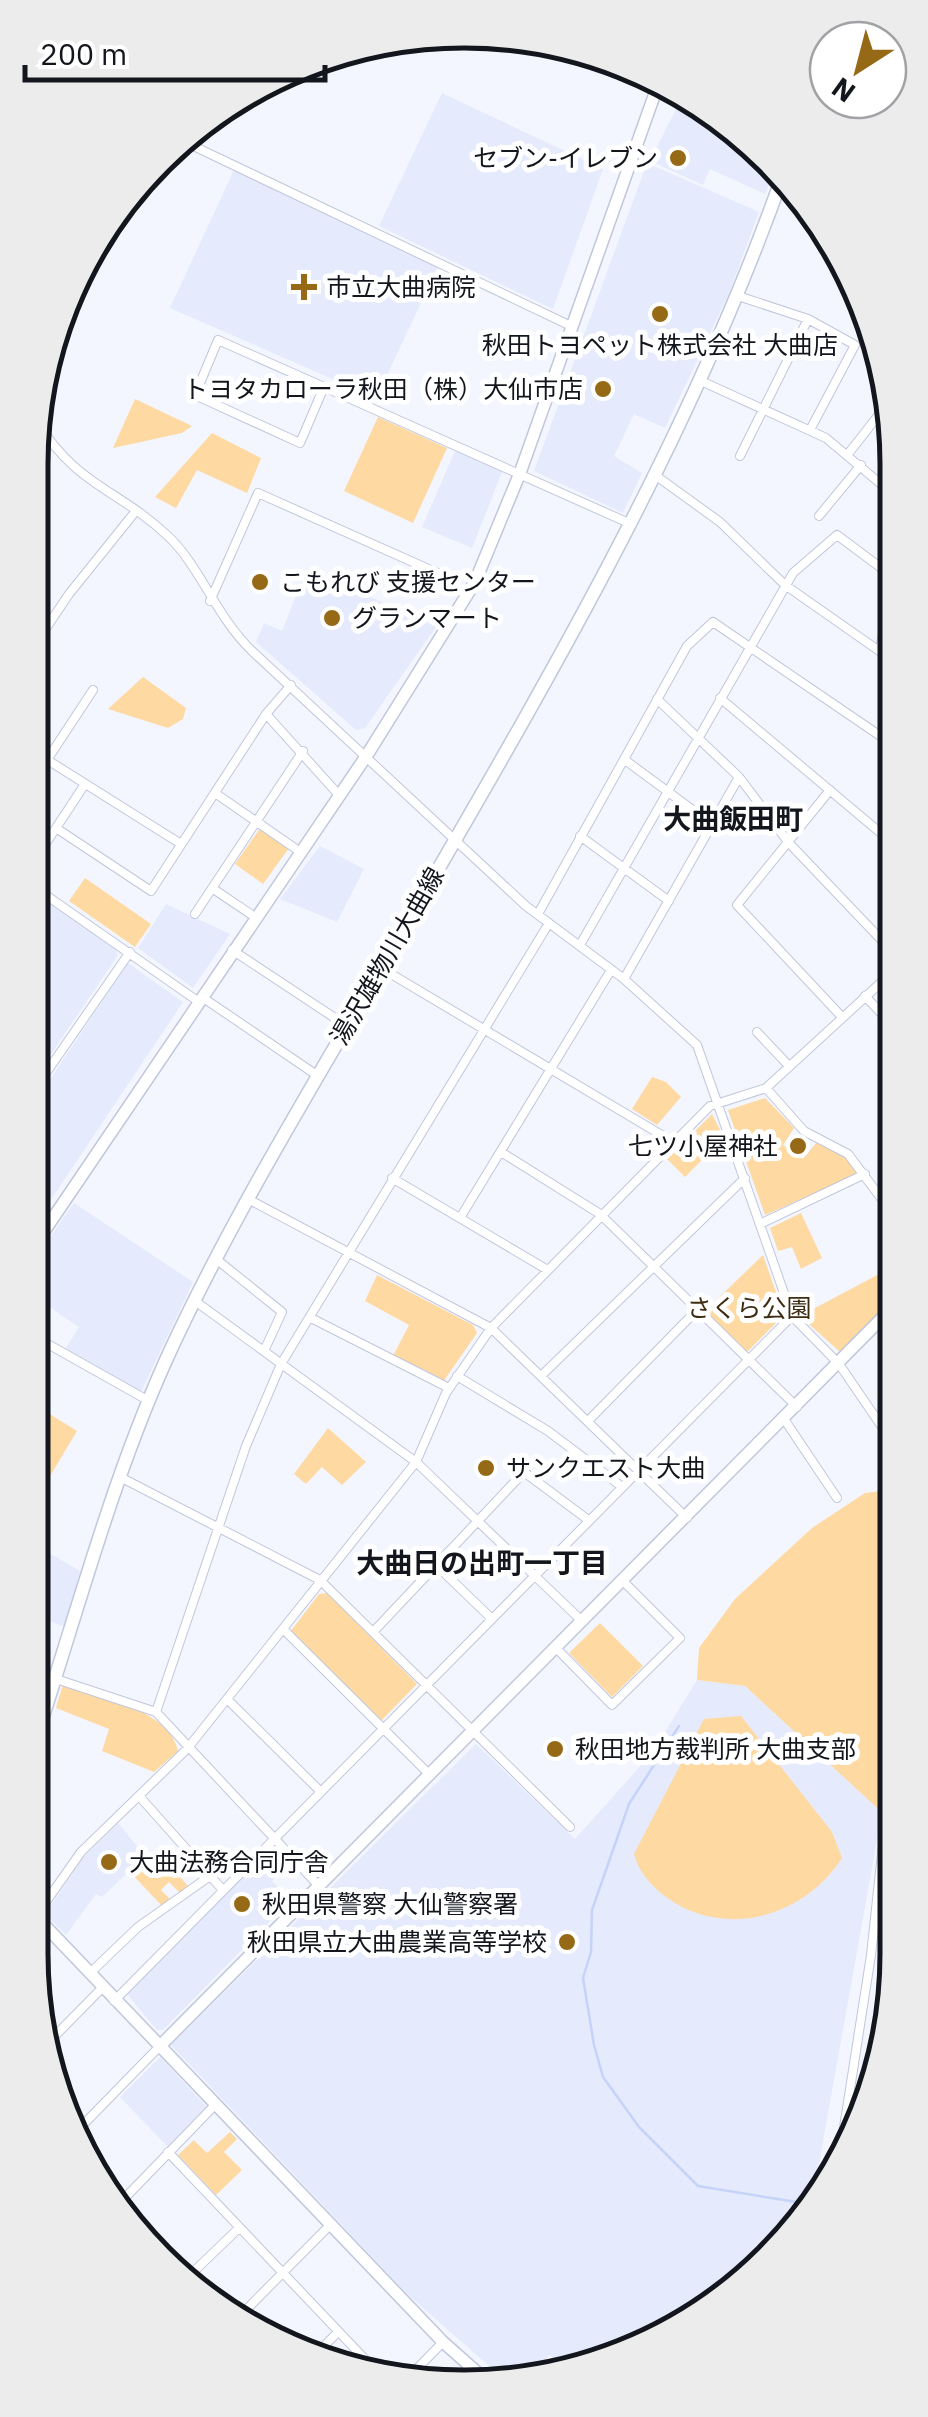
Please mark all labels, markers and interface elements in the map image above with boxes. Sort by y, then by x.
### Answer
scale bar [25,20,325,82]
north arrow [808,20,908,120]
text: 200 m [40,34,127,73]
text: N [824,70,862,112]
place label: セブン-イレブン [473,141,658,174]
marker: セブン-イレブン [667,147,689,169]
place label: 市立大曲病院 [326,270,476,303]
marker: 市立大曲病院 [291,274,317,300]
marker: 秋田トヨペット株式会社 大曲店 [649,303,671,325]
place label: 秋田トヨペット株式会社 大曲店 [482,328,838,361]
place label: トヨタカローラ秋田（株）大仙市店 [183,372,583,405]
marker: トヨタカローラ秋田（株）大仙市店 [592,378,614,400]
place label: こもれび 支援センター [280,565,536,598]
marker: こもれび 支援センター [249,571,271,593]
place label: グランマート [352,601,502,634]
marker: グランマート [321,607,343,629]
district label: 大曲飯田町 [663,800,803,837]
street label: 湯沢雄物川大曲線 [322,861,451,1051]
place label: 七ツ小屋神社 [628,1129,778,1162]
marker: 七ツ小屋神社 [787,1135,809,1157]
park label: さくら公園 [686,1291,812,1324]
place label: サンクエスト大曲 [506,1451,706,1484]
marker: サンクエスト大曲 [475,1457,497,1479]
district label: 大曲日の出町一丁目 [356,1544,608,1581]
place label: 秋田地方裁判所 大曲支部 [575,1732,856,1765]
marker: 秋田地方裁判所 大曲支部 [544,1738,566,1760]
place label: 大曲法務合同庁舎 [129,1845,329,1878]
marker: 大曲法務合同庁舎 [98,1851,120,1873]
place label: 秋田県警察 大仙警察署 [262,1887,518,1920]
marker: 秋田県警察 大仙警察署 [231,1893,253,1915]
place label: 秋田県立大曲農業高等学校 [247,1925,547,1958]
marker: 秋田県立大曲農業高等学校 [556,1931,578,1953]

